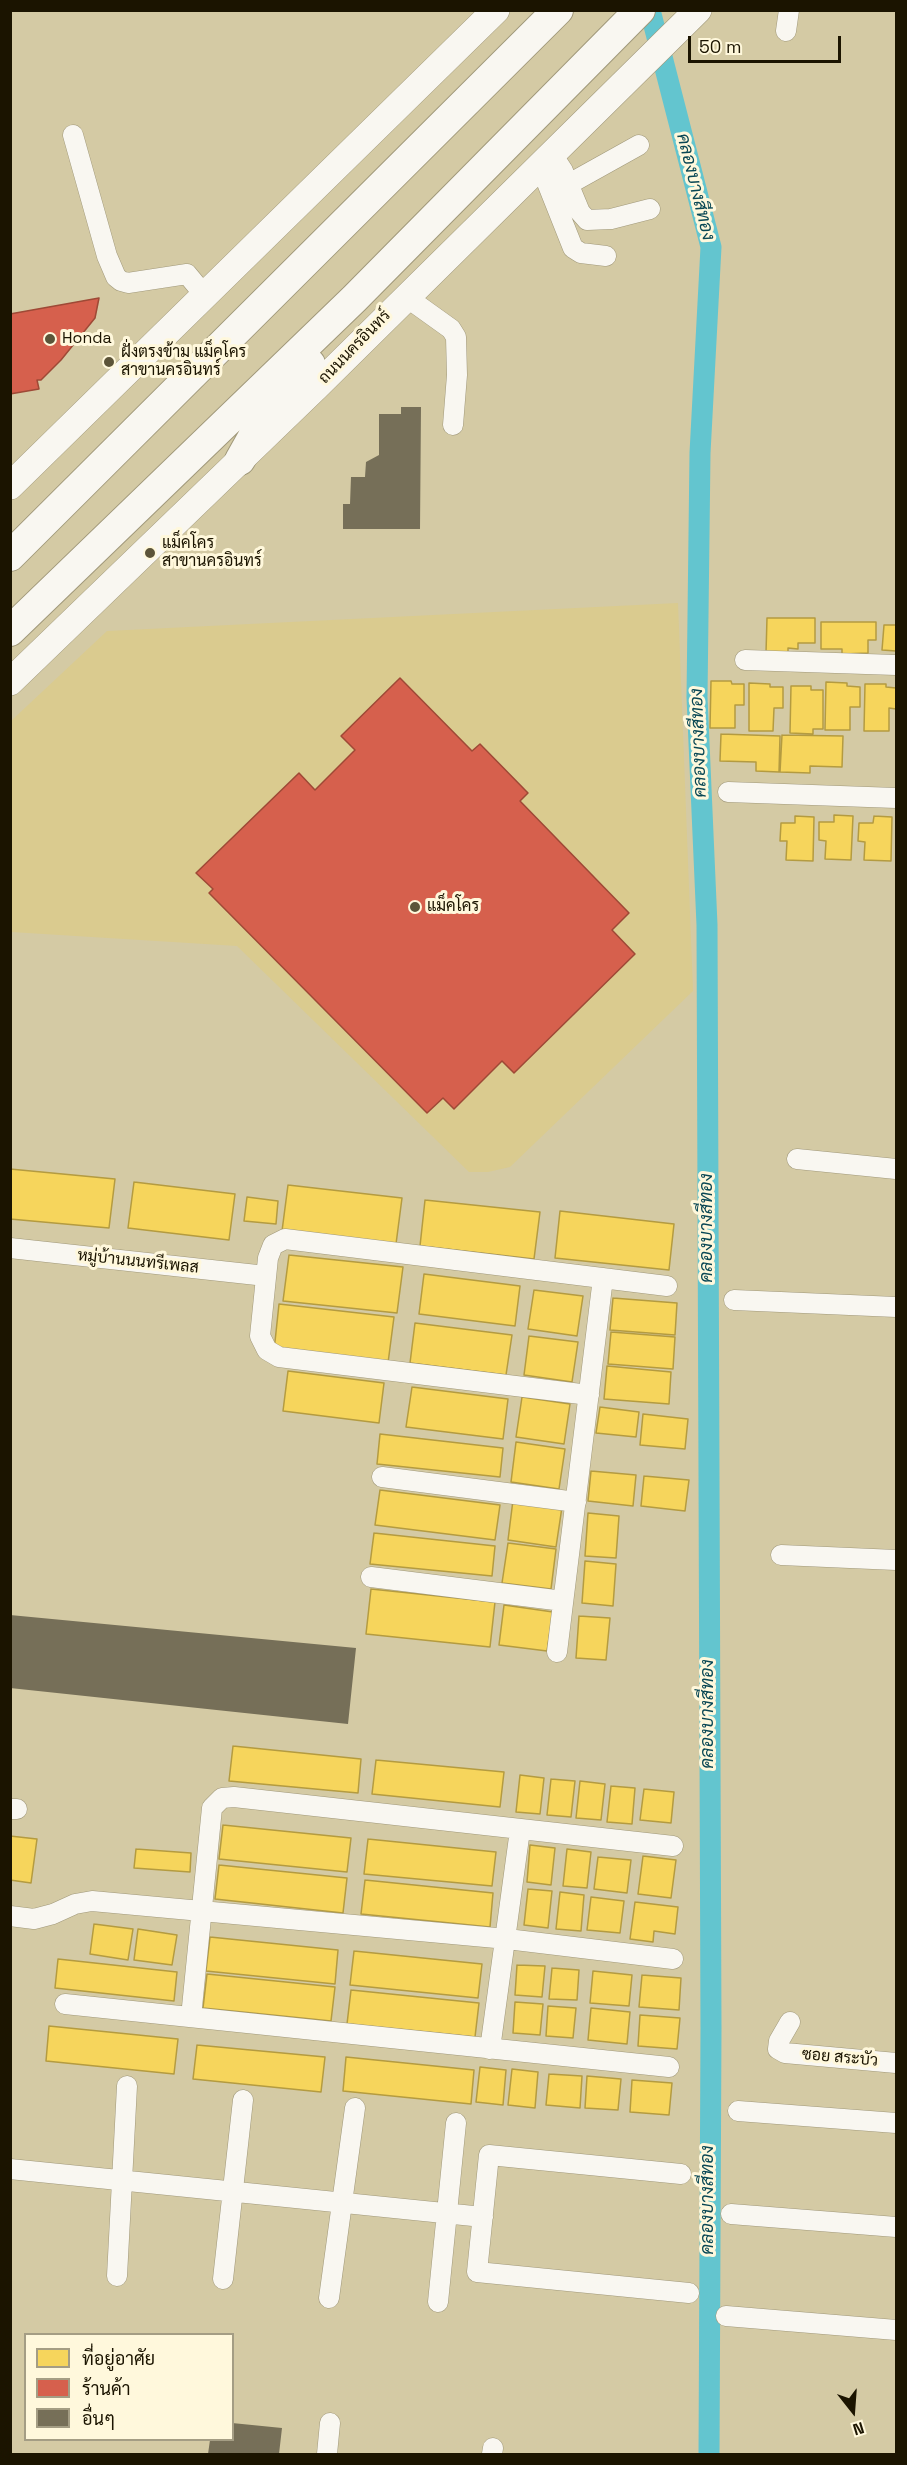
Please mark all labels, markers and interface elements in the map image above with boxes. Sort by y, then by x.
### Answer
scale bar [691,24,844,62]
text: 50 m [699,35,741,58]
water label: คลองบางสีทอง [671,131,719,243]
street label: ถนนนครอินทร์ [315,306,395,388]
place label: Honda [62,329,112,349]
marker: Honda [43,332,57,346]
place label: ฝั่งตรงข้าม แม็คโคร สาขานครอินทร์ [121,343,246,381]
marker: ฝั่งตรงข้าม แม็คโคร สาขานครอินทร์ [102,355,116,369]
place label: แม็คโคร สาขานครอินทร์ [162,534,262,572]
marker: แม็คโคร สาขานครอินทร์ [143,546,157,560]
water label: คลองบางสีทอง [686,688,712,798]
place label: แม็คโคร [427,897,479,917]
marker: แม็คโคร [408,900,422,914]
water label: คลองบางสีทอง [696,1173,718,1283]
street label: หมู่บ้านนนทรีเพลส [76,1246,200,1278]
water label: คลองบางสีทอง [697,1659,719,1769]
street label: ซอย สระบัว [801,2045,879,2071]
water label: คลองบางสีทอง [697,2145,719,2255]
legend [24,2333,234,2441]
text: ที่อยู่อาศัย [82,2347,155,2370]
text: ร้านค้า [82,2377,131,2400]
north arrow [823,2381,883,2441]
text: อื่นๆ [82,2407,115,2430]
text: N [850,2417,867,2440]

